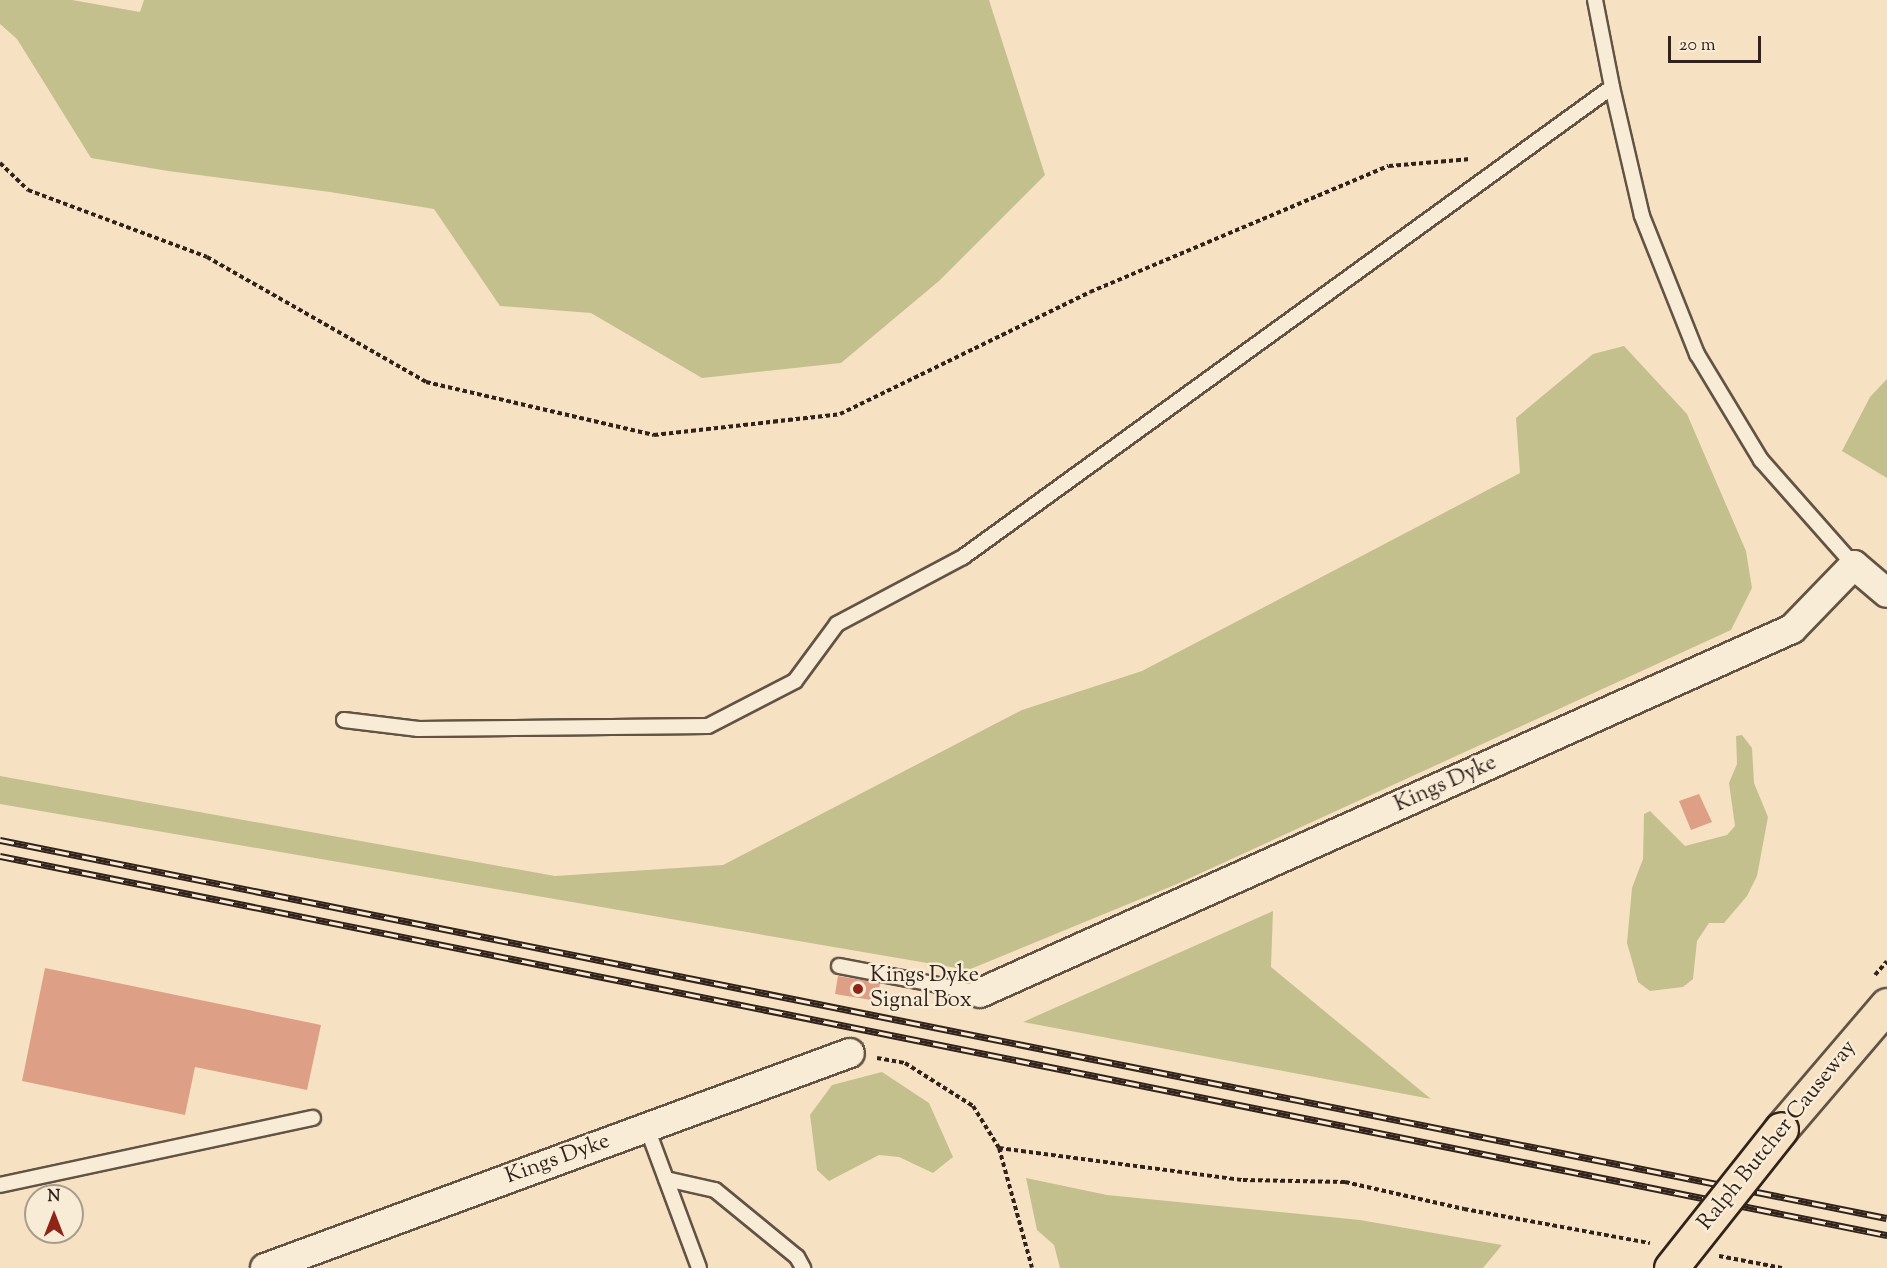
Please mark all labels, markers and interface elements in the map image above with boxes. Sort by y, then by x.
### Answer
scale bar [1671,24,1764,62]
text: 20 m [1679,33,1716,59]
street label: Kings Dyke [1391,751,1501,819]
place label: Kings Dyke Signal Box [870,963,979,1014]
marker: Kings Dyke Signal Box [851,982,865,996]
street label: Ralph Butcher Causeway [1693,1036,1863,1236]
street label: Kings Dyke [502,1129,614,1191]
north arrow [24,1184,84,1244]
text: N [48,1186,60,1209]

